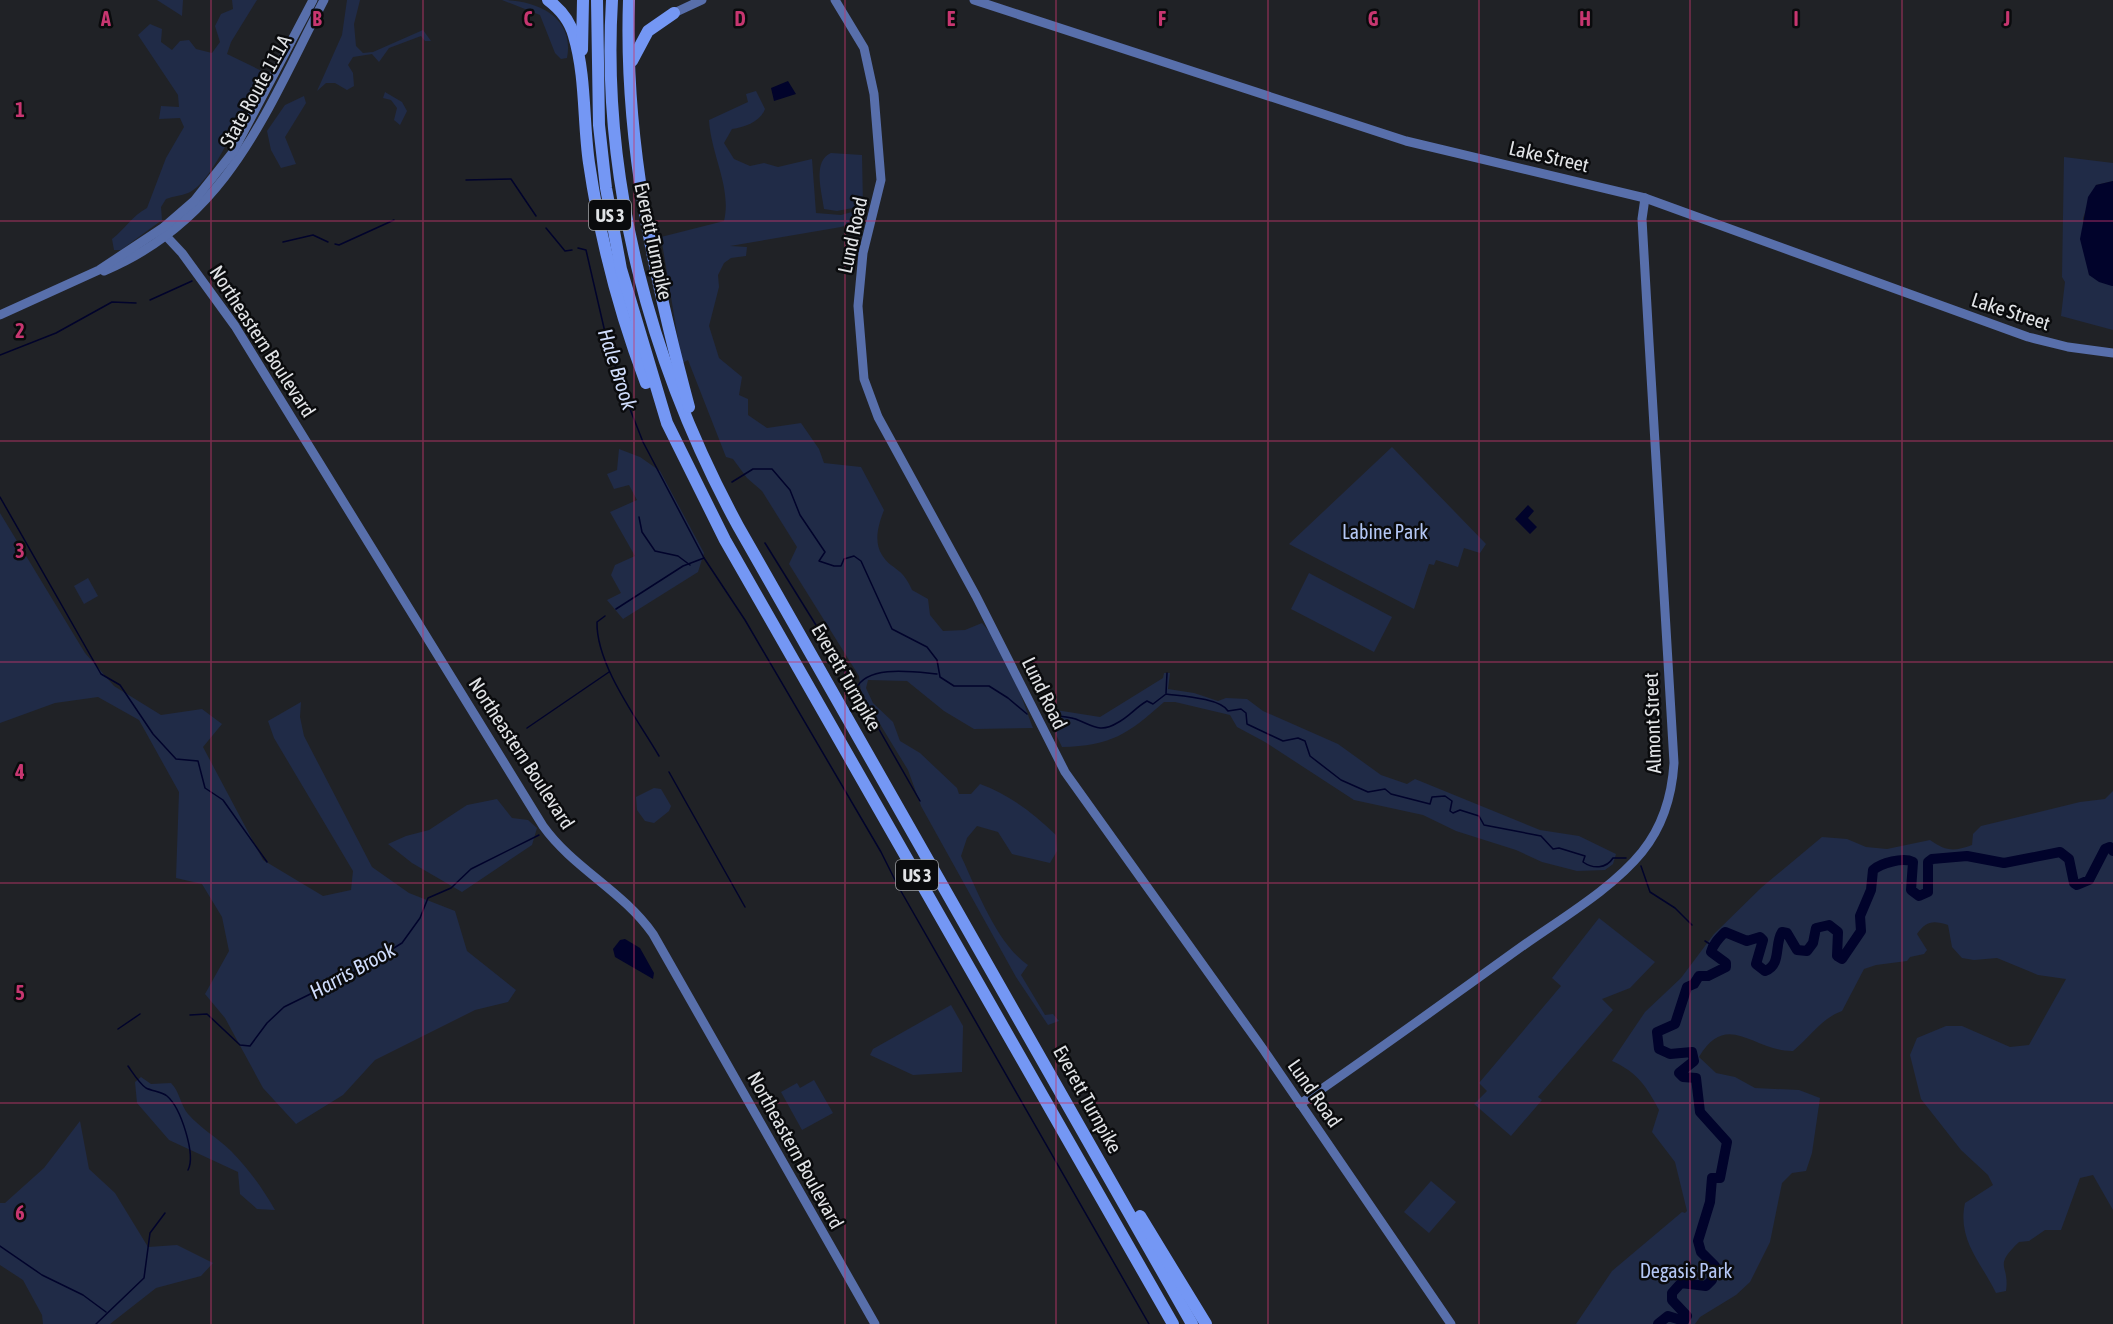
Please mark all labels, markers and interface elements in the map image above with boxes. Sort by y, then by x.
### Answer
text: A [100,7,111,30]
text: B [312,7,322,30]
text: C [524,7,533,30]
text: D [734,7,746,30]
text: E [947,7,956,30]
text: F [1158,7,1166,30]
text: G [1368,7,1379,30]
text: H [1579,7,1591,30]
text: I [1793,7,1799,30]
text: J [2003,7,2010,30]
street label: State Route 111A [215,30,296,151]
text: 1 [15,98,25,121]
street label: Lake Street [1507,136,1591,176]
street label: Everett Turnpike [630,180,678,302]
street label: Lund Road [833,195,871,275]
road number: US 3 [589,200,631,230]
street label: Northeastern Boulevard [205,261,321,421]
street label: Lake Street [1969,288,2053,335]
text: 2 [15,319,25,342]
water label: Hale Brook [594,325,643,413]
park label: Labine Park [1342,520,1428,543]
text: 3 [15,539,25,562]
street label: Everett Turnpike [807,620,887,734]
street label: Lund Road [1018,653,1072,733]
street label: Almont Street [1639,672,1665,774]
street label: Northeastern Boulevard [464,673,580,833]
text: 4 [14,760,25,783]
road number: US 3 [896,860,938,890]
water label: Harris Brook [305,936,400,1003]
text: 5 [15,981,25,1004]
street label: Everett Turnpike [1049,1041,1127,1157]
street label: Lund Road [1283,1055,1347,1131]
street label: Northeastern Boulevard [743,1067,849,1233]
text: 6 [15,1201,25,1224]
park label: Degasis Park [1640,1259,1733,1282]

